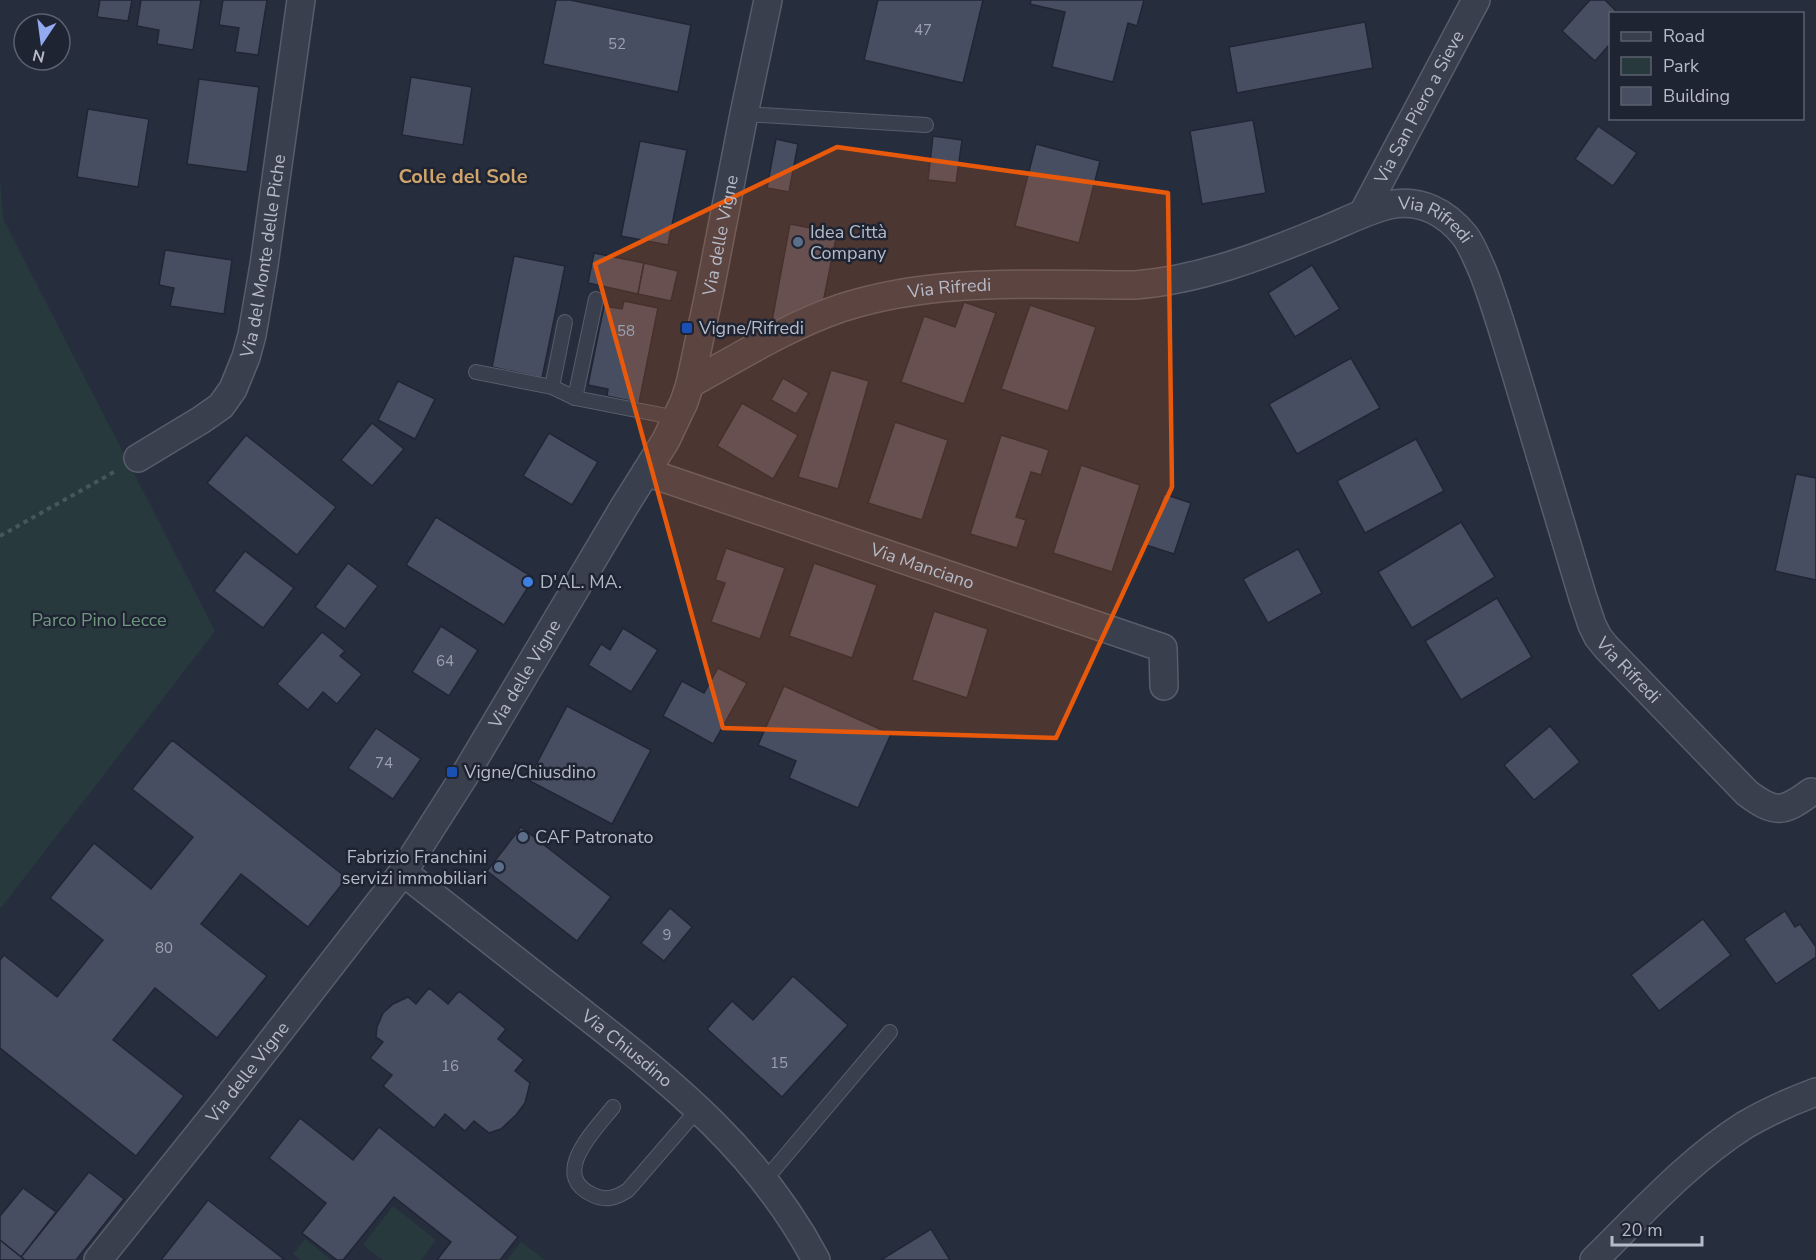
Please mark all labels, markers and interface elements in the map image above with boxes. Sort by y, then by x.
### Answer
north arrow [12,12,72,72]
legend [1609,12,1804,120]
house number: 47 [914,20,932,40]
text: Road [1663,24,1705,48]
street label: Via San Piero a Sieve [1368,26,1470,189]
house number: 52 [608,34,626,54]
text: N [31,44,47,68]
text: Park [1663,54,1700,78]
text: Building [1663,84,1730,108]
street label: Via del Monte delle Piche [234,153,291,361]
district label: Colle del Sole [398,163,528,190]
street label: Via delle Vigne [697,173,744,299]
street label: Via Rifredi [1397,191,1478,248]
place label: Idea Città Company [810,220,887,265]
marker: Idea Città Company [791,235,805,249]
street label: Via Rifredi [905,273,992,304]
place label: Vigne/Rifredi [698,316,804,340]
house number: 58 [617,321,635,341]
marker: Vigne/Rifredi [680,321,694,335]
street label: Via Manciano [866,537,978,595]
place label: D'AL. MA. [540,570,622,594]
marker: D'AL. MA. [521,575,535,589]
park label: Parco Pino Lecce [31,608,167,632]
street label: Via delle Vigne [483,615,566,734]
street label: Via Rifredi [1590,631,1666,709]
house number: 64 [436,651,454,671]
house number: 74 [375,753,393,773]
place label: Vigne/Chiusdino [463,760,596,784]
marker: Vigne/Chiusdino [445,765,459,779]
place label: CAF Patronato [535,825,654,849]
marker: CAF Patronato [516,830,530,844]
place label: Fabrizio Franchini servizi immobiliari [342,845,487,890]
marker: Fabrizio Franchini servizi immobiliari [492,860,506,874]
house number: 9 [662,925,672,945]
house number: 80 [155,938,173,958]
street label: Via Chiusdino [576,1004,678,1093]
street label: Via delle Vigne [200,1017,295,1129]
house number: 15 [770,1053,788,1073]
house number: 16 [441,1056,459,1076]
scale bar [1612,1209,1702,1247]
text: 20 m [1621,1218,1663,1242]

